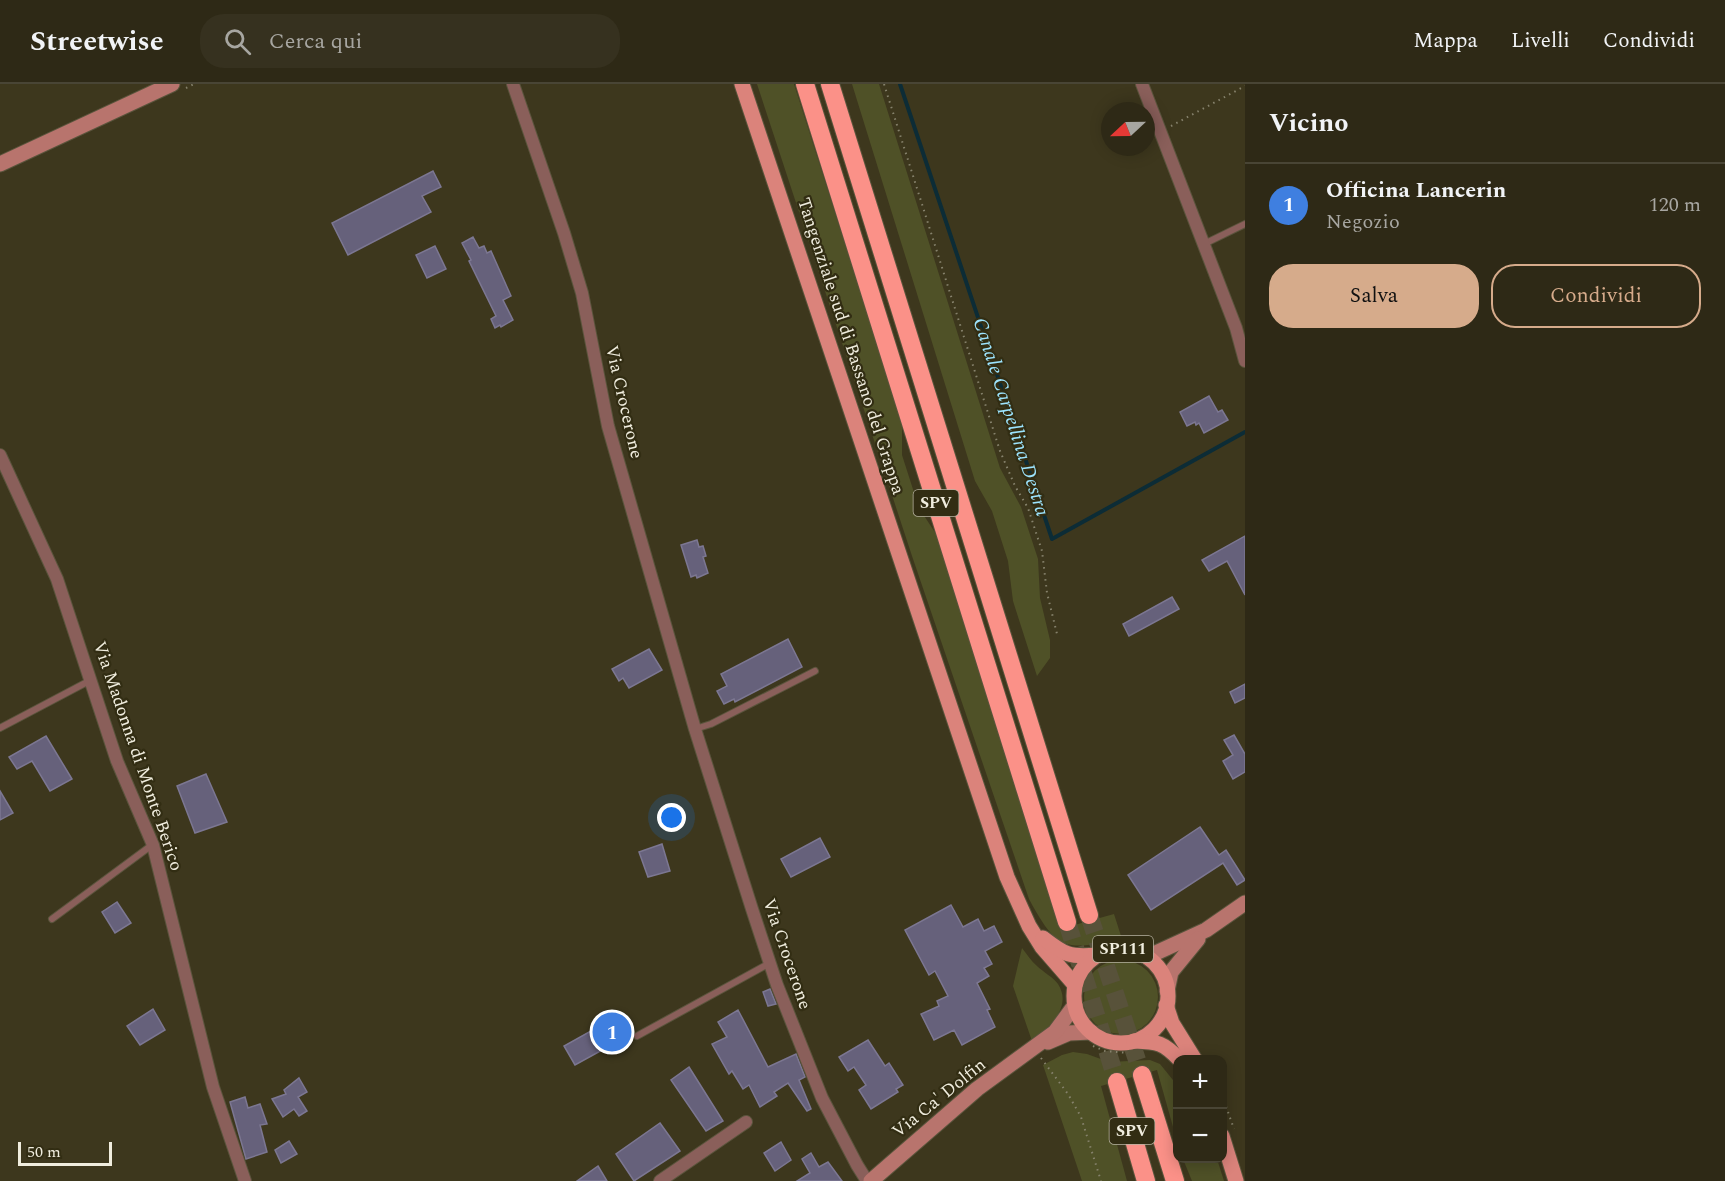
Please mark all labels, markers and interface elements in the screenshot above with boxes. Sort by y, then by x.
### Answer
search box [200,14,620,68]
text: Streetwise [30,20,164,63]
icon: search [221,25,254,58]
text: Cerca qui [269,25,362,58]
text: Mappa [1413,25,1478,57]
text: Livelli [1511,25,1570,57]
text: Condividi [1603,25,1695,57]
north arrow [1101,102,1155,156]
text: Vicino [1269,103,1349,143]
text: Officina Lancerin [1326,174,1506,207]
text: 1 [1283,190,1294,220]
text: 120 m [1649,190,1701,220]
street label: Tangenziale sud di Bassano del Grappa [790,194,912,498]
text: Negozio [1326,207,1400,237]
button: Salva [1269,264,1479,328]
button: Condividi [1491,264,1701,328]
water label: Canale Carpellina Destra [965,314,1057,520]
street label: Via Crocerone [598,343,650,461]
road number: SPV [914,490,958,516]
street label: Via Madonna di Monte Berico [86,637,190,875]
your location [657,803,686,832]
street label: Via Crocerone [755,895,819,1013]
road number: SP111 [1093,936,1153,962]
pin: 1 [592,1010,632,1054]
street label: Via Ca' Dolfin [886,1052,992,1144]
map controls [1173,1055,1227,1163]
button: + [1173,1055,1227,1109]
button: − [1173,1109,1227,1163]
road number: SPV [1110,1118,1154,1144]
scale bar [18,1139,112,1166]
text: 50 m [27,1140,61,1164]

